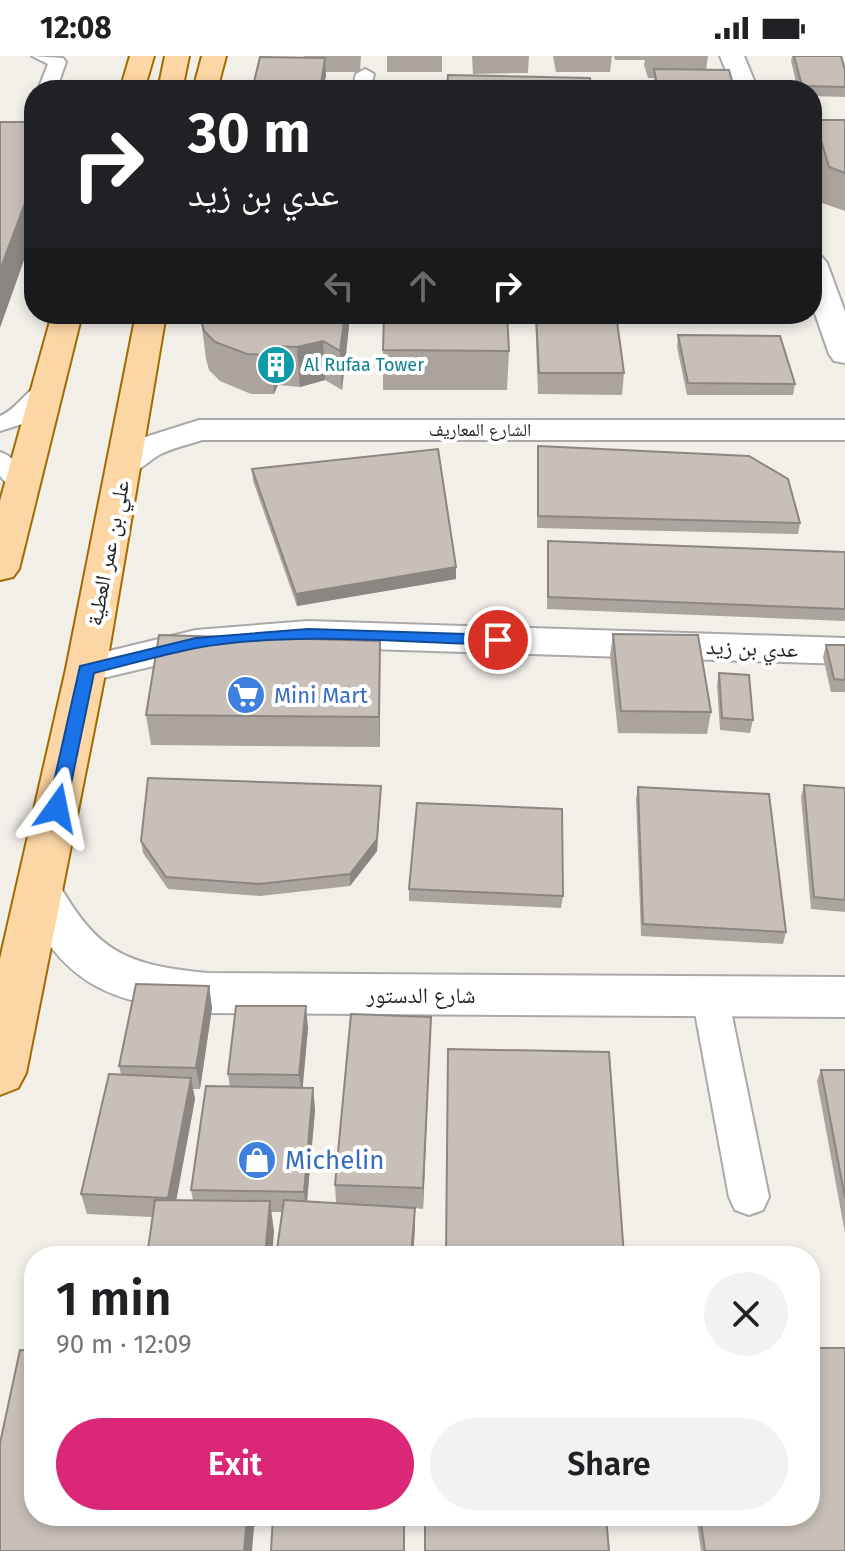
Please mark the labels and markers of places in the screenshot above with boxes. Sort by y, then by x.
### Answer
building icon: Al Rufaa Tower [255,344,297,386]
place label: Al Rufaa Tower [304,354,424,376]
pin [464,606,532,674]
supermarket icon: Mini Mart [225,674,267,716]
place label: Mini Mart [274,682,368,709]
shop icon: Michelin [236,1139,278,1181]
place label: Michelin [285,1145,385,1176]

